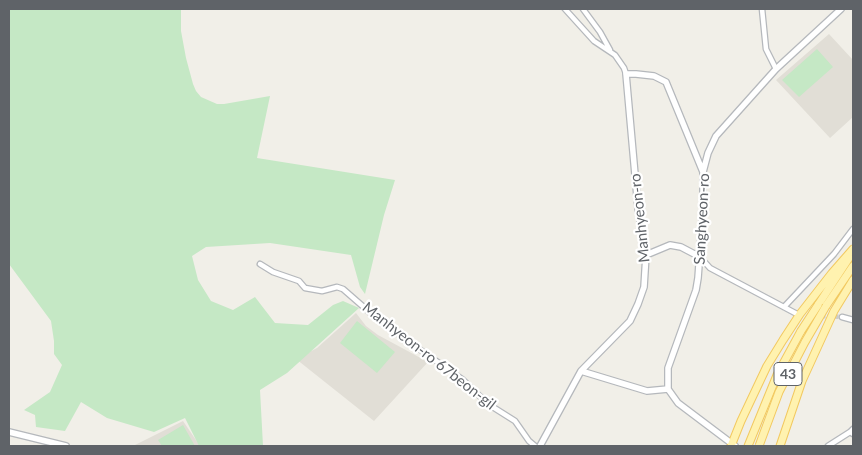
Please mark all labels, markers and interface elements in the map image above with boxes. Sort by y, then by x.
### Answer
street label: Manhyeon-ro [626,173,654,263]
street label: Sanghyeon-ro [691,173,713,265]
street label: Manhyeon-ro 67beon-gil [359,298,499,414]
road number: 43 [774,362,802,386]

